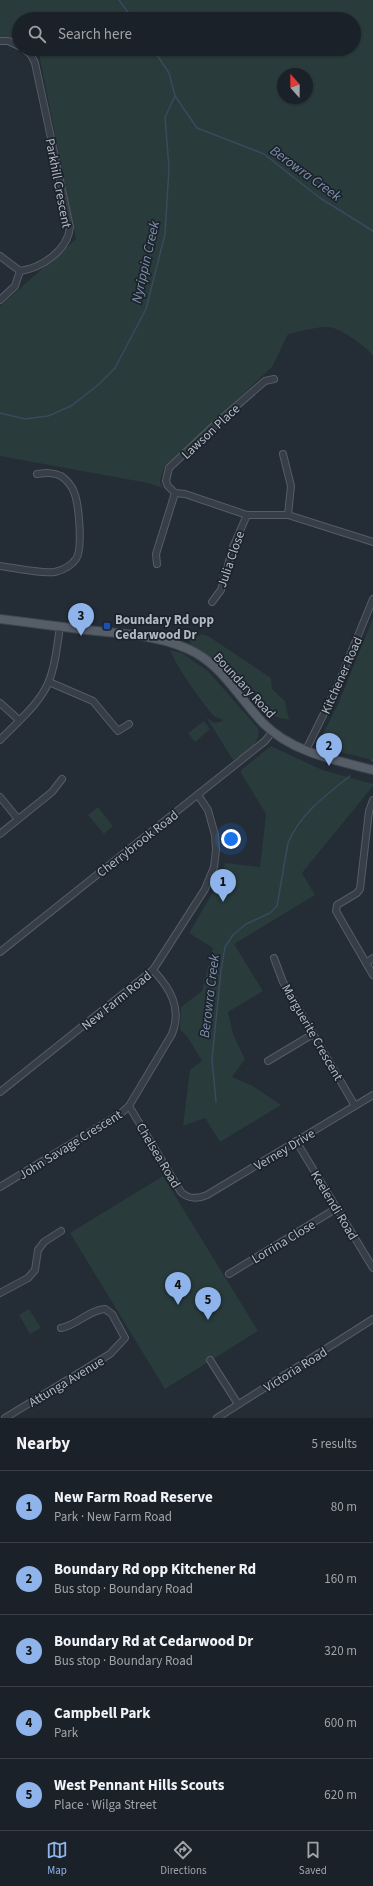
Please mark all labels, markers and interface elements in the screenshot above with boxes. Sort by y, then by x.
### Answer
search box [12,12,361,56]
icon: search [26,23,48,45]
text: Search here [58,24,132,45]
north arrow [277,68,313,104]
street label: Parkhill Crescent [40,137,76,230]
water label: Berowra Creek [266,141,345,207]
water label: Nyrippin Creek [127,219,165,305]
street label: Lawson Place [178,400,244,463]
street label: Julia Close [213,529,249,590]
pin: 3 [68,603,94,636]
place label: Boundary Rd opp Cedarwood Dr [115,611,214,644]
marker: Boundary Rd opp Cedarwood Dr [102,621,112,631]
street label: Kitchener Road [317,634,367,717]
street label: Boundary Road [209,649,280,723]
pin: 2 [316,733,342,766]
street label: Cherrybrook Road [93,806,182,881]
your location [221,829,241,849]
pin: 1 [210,869,236,902]
water label: Berowra Creek [195,953,225,1039]
street label: New Farm Road [78,967,155,1035]
street label: Marguerite Crescent [277,981,347,1085]
street label: John Savage Crescent [15,1105,126,1184]
street label: Chelsea Road [132,1120,185,1191]
street label: Verney Drive [251,1125,318,1175]
street label: Keelendi Road [306,1167,362,1244]
street label: Lorrina Close [248,1216,319,1268]
pin: 4 [165,1272,191,1305]
pin: 5 [195,1287,221,1320]
street label: Victoria Road [260,1343,331,1396]
street label: Attunga Avenue [25,1352,108,1412]
text: Nearby [16,1432,70,1456]
text: 5 results [312,1435,357,1453]
text: New Farm Road Reserve [54,1487,213,1508]
text: 1 [26,1498,32,1516]
text: 80 m [331,1498,357,1516]
text: Park · New Farm Road [54,1508,172,1526]
text: Boundary Rd opp Kitchener Rd [54,1559,256,1580]
text: 2 [26,1570,32,1588]
text: 160 m [324,1570,357,1588]
text: Bus stop · Boundary Road [54,1580,193,1598]
text: Boundary Rd at Cedarwood Dr [54,1631,253,1652]
text: 3 [26,1642,32,1660]
text: 320 m [324,1642,357,1660]
text: Bus stop · Boundary Road [54,1652,193,1670]
text: Campbell Park [54,1703,151,1724]
text: 4 [26,1714,32,1732]
text: 600 m [324,1714,357,1732]
text: Park [54,1724,78,1742]
text: West Pennant Hills Scouts [54,1775,224,1796]
text: 5 [26,1786,32,1804]
text: 620 m [324,1786,357,1804]
text: Place · Wilga Street [54,1796,157,1814]
tab: Map [46,1839,68,1878]
tab: Directions [160,1839,207,1878]
tab: Saved [299,1839,327,1878]

